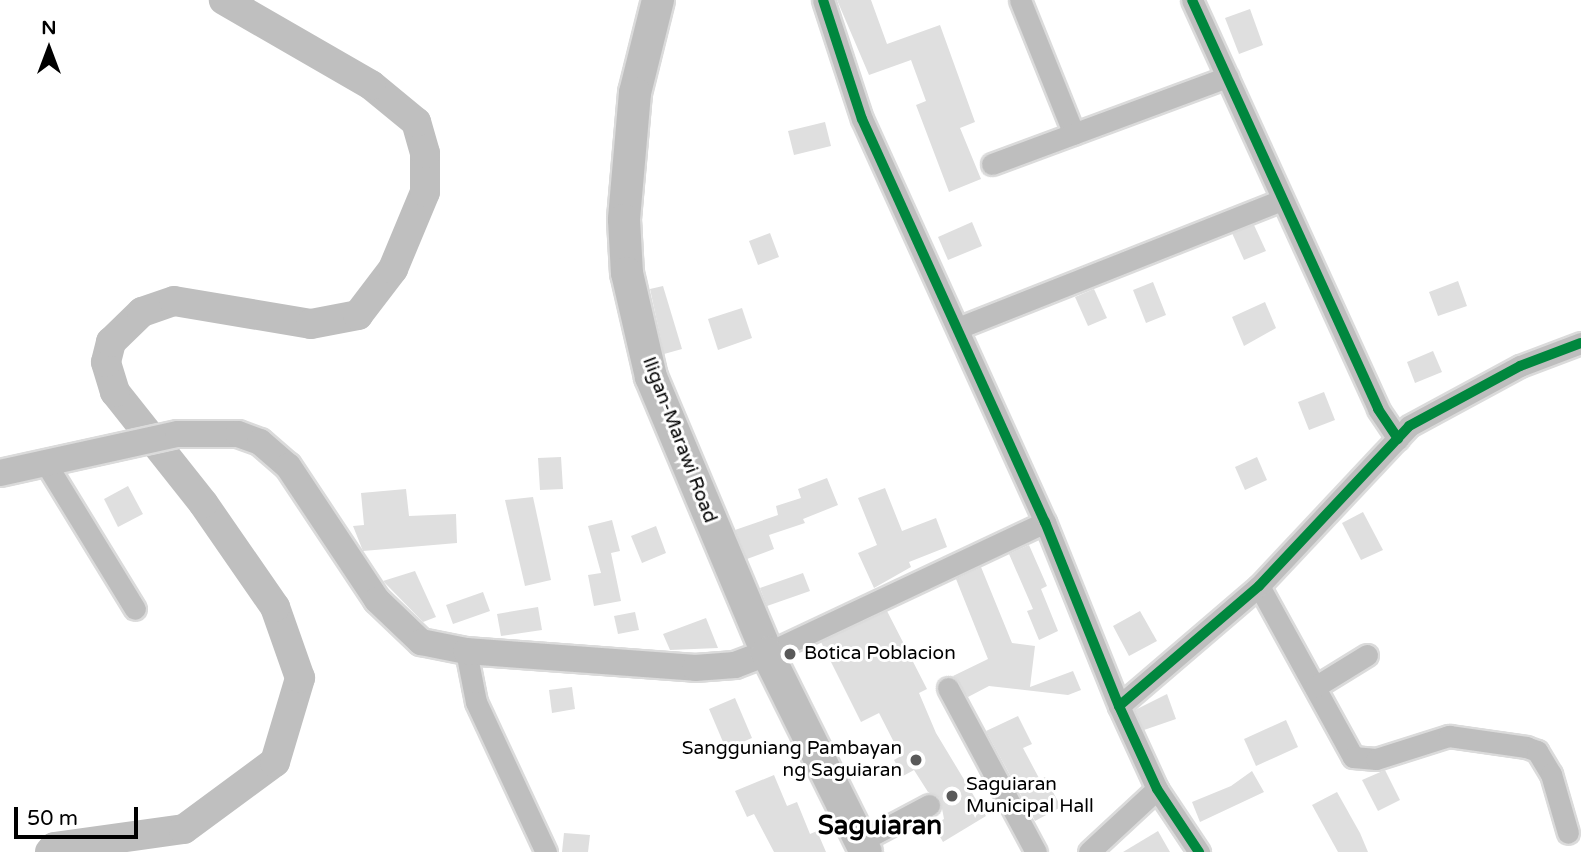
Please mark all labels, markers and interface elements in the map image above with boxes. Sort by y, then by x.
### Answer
north arrow [14,14,84,84]
text: N [41,17,57,39]
street label: Iligan-Marawi Road [637,354,721,526]
place label: Botica Poblacion [804,643,956,665]
marker: Botica Poblacion [782,646,798,662]
place label: Sangguniang Pambayan ng Saguiaran [682,738,902,782]
marker: Sangguniang Pambayan ng Saguiaran [908,752,924,768]
place label: Saguiaran Municipal Hall [966,774,1094,818]
marker: Saguiaran Municipal Hall [944,788,960,804]
scale bar [18,792,142,836]
text: 50 m [27,806,78,831]
district label: Saguiaran [818,810,942,842]

